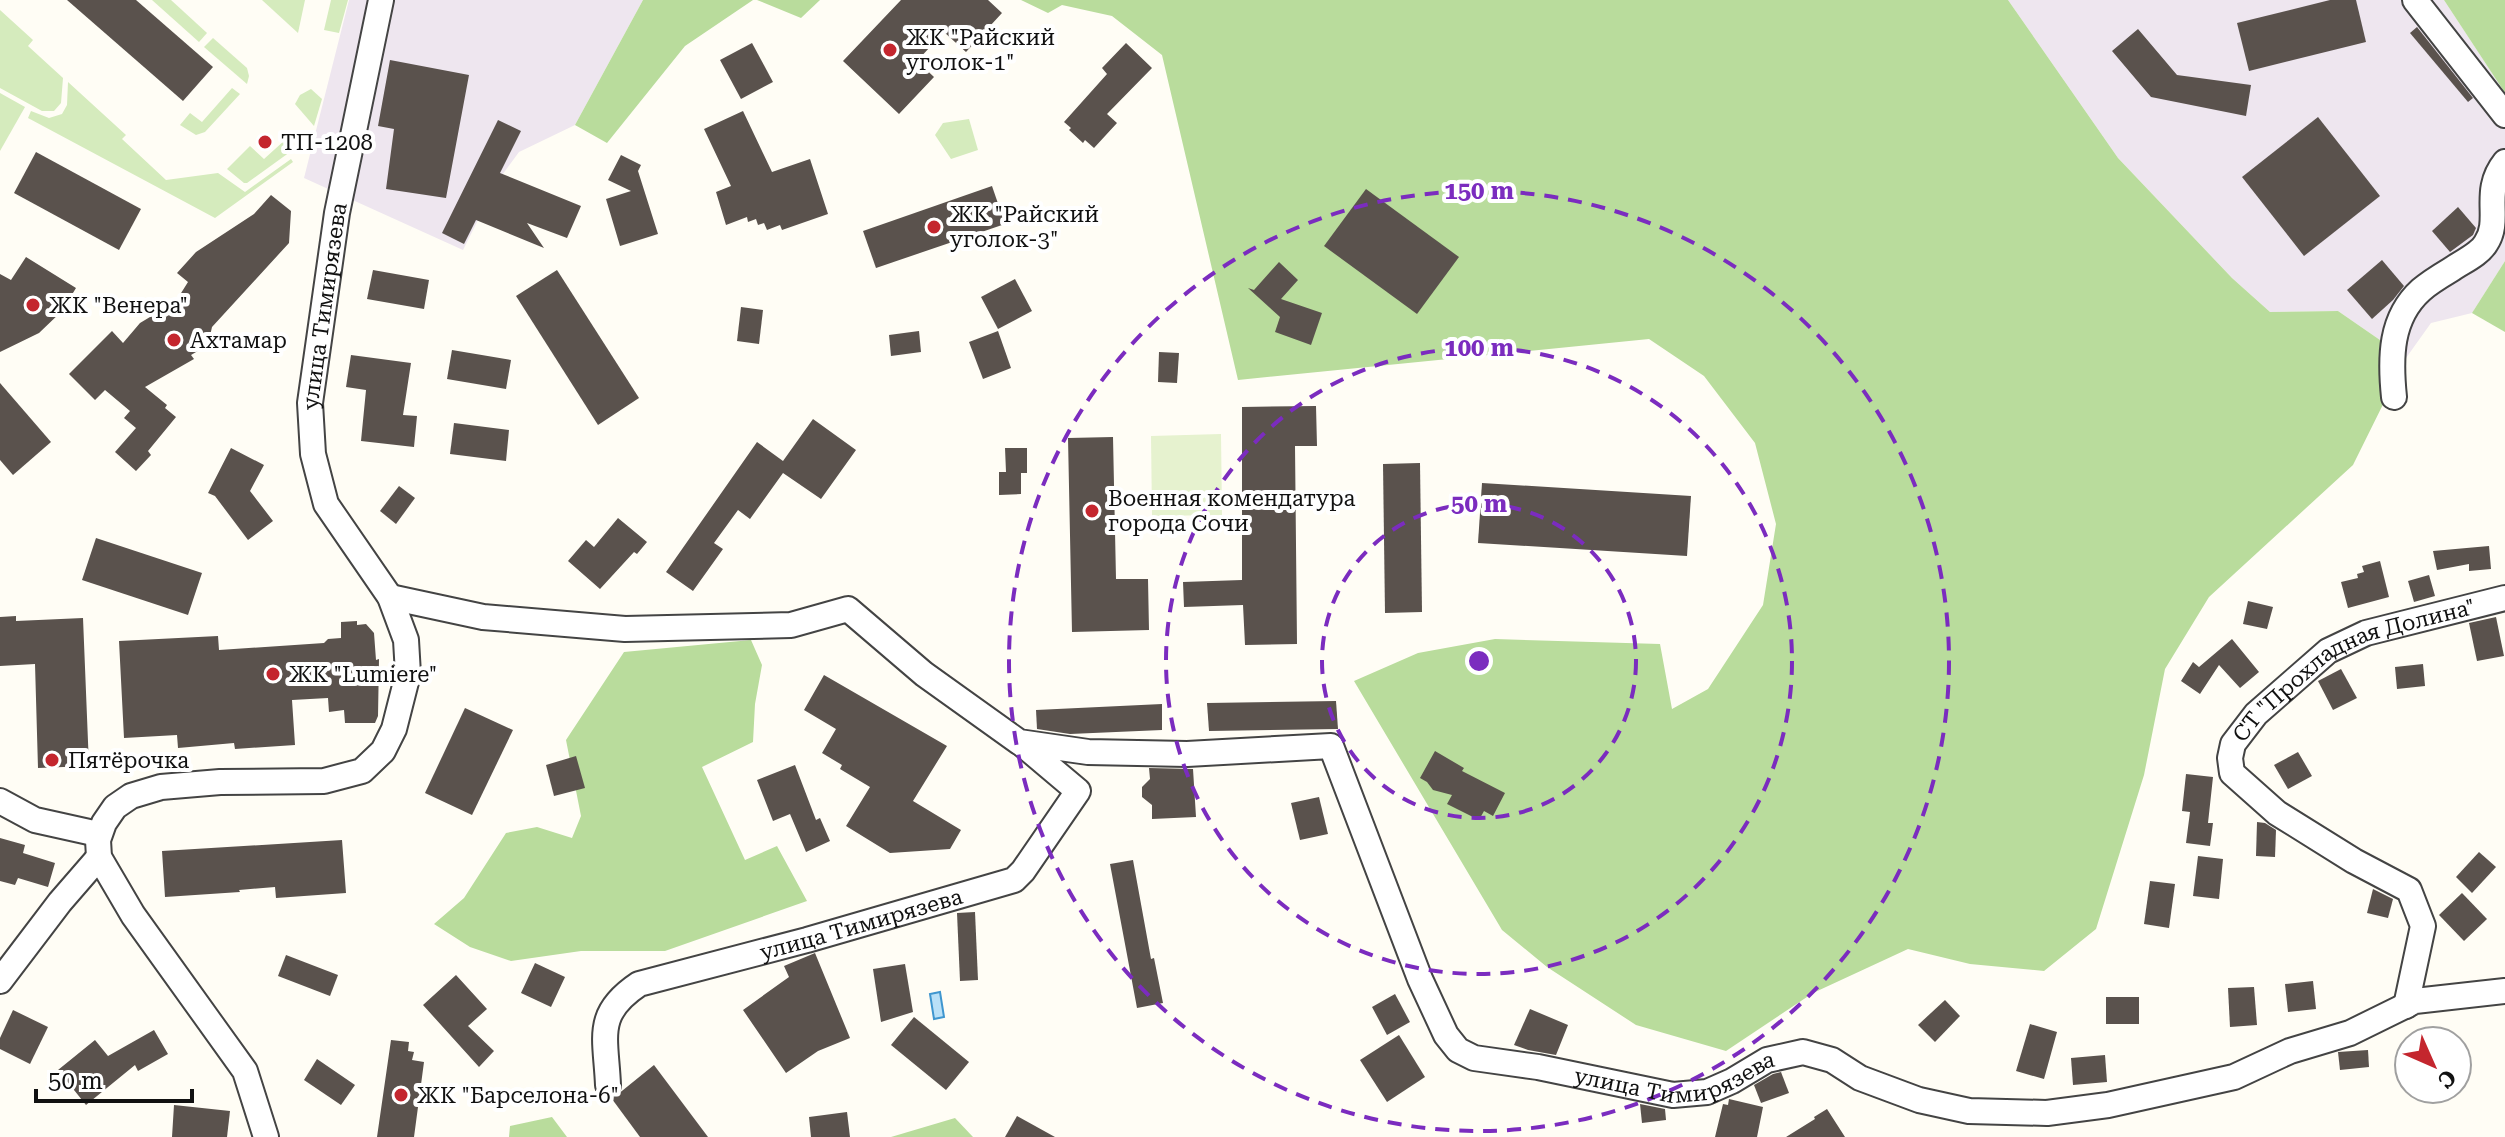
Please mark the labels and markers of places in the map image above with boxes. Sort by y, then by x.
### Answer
place label: ЖК "Райский уголок-1" [906,25,1055,75]
marker: ЖК "Райский уголок-1" [881,41,899,59]
place label: ТП-1208 [281,130,373,155]
marker: ТП-1208 [256,133,274,151]
place label: ЖК "Райский уголок-3" [950,202,1099,252]
marker: ЖК "Райский уголок-3" [925,218,943,236]
place label: ЖК "Венера" [49,293,188,318]
marker: ЖК "Венера" [24,296,42,314]
place label: Ахтамар [190,328,287,353]
marker: Ахтамар [165,331,183,349]
place label: Военная комендатура города Сочи [1108,486,1355,536]
marker: Военная комендатура города Сочи [1083,502,1101,520]
centre of rings [1465,647,1493,675]
place label: ЖК "Lumiere" [289,662,437,687]
marker: ЖК "Lumiere" [264,665,282,683]
place label: Пятёрочка [68,748,189,773]
marker: Пятёрочка [43,751,61,769]
place label: ЖК "Барселона-6" [417,1083,619,1108]
marker: ЖК "Барселона-6" [392,1086,410,1104]

